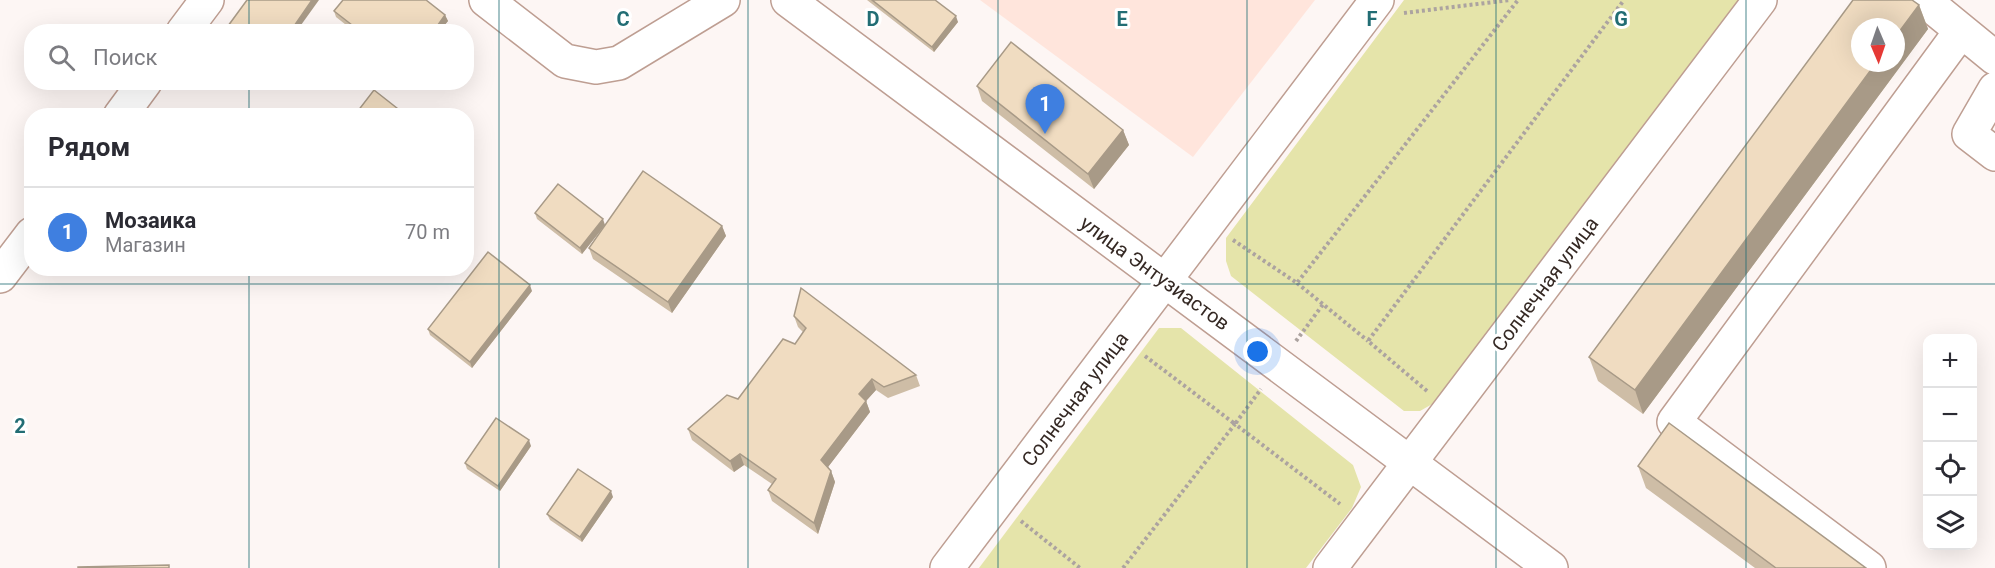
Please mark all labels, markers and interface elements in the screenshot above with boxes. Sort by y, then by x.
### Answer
text: C [616,7,630,31]
text: D [867,7,880,31]
text: E [1116,7,1128,31]
text: F [1367,7,1378,31]
text: G [1614,7,1628,31]
north arrow [1851,18,1905,72]
search box [24,24,474,90]
icon: search [45,41,78,74]
text: Поиск [93,45,157,70]
pin: 1 [1026,84,1064,134]
text: Рядом [48,132,130,162]
text: Мозаика [105,208,196,233]
street label: улица Энтузиастов [1075,211,1235,335]
street label: Солнечная улица [1487,212,1603,356]
text: 1 [62,220,73,244]
text: 70 m [405,220,450,244]
text: Магазин [105,233,186,257]
street label: Солнечная улица [1017,327,1133,471]
map controls [1923,334,1977,550]
button: + [1923,334,1977,388]
your location [1243,337,1272,366]
button: − [1923,388,1977,442]
text: 2 [14,414,26,438]
button: locate [1923,442,1977,496]
button: layers [1923,496,1977,550]

